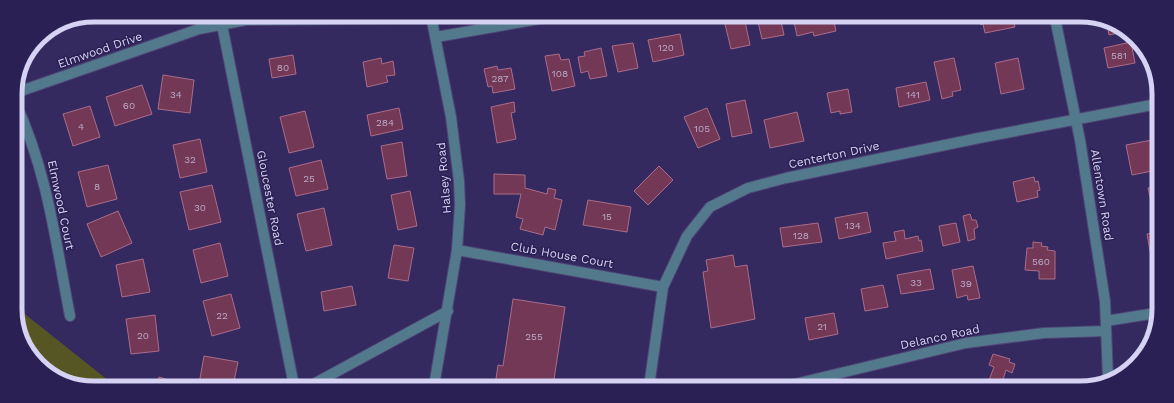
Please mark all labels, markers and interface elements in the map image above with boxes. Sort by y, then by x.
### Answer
street label: Elmwood Drive [56,29,144,71]
house number: 120 [658,42,674,53]
house number: 581 [1111,50,1127,61]
house number: 80 [277,62,289,73]
house number: 108 [552,68,568,79]
house number: 287 [491,73,509,84]
house number: 34 [170,89,182,100]
house number: 141 [906,89,920,100]
house number: 60 [123,100,135,111]
house number: 284 [376,117,394,128]
house number: 4 [78,121,84,132]
house number: 105 [694,123,710,134]
street label: Centerton Drive [787,139,881,171]
street label: Halsey Road [434,142,454,214]
street label: Allentown Road [1088,148,1116,242]
street label: Gloucester Road [254,149,286,247]
house number: 32 [184,154,196,165]
street label: Elmwood Court [45,159,77,251]
house number: 25 [303,173,315,184]
house number: 8 [94,181,100,192]
house number: 30 [194,202,206,213]
house number: 15 [602,211,612,222]
house number: 134 [845,220,861,231]
house number: 128 [793,230,809,241]
street label: Club House Court [510,239,614,271]
house number: 560 [1032,256,1050,267]
house number: 33 [910,277,922,288]
house number: 39 [960,278,972,289]
house number: 22 [216,310,228,321]
house number: 21 [817,321,827,332]
street label: Delanco Road [899,322,981,352]
house number: 20 [137,330,149,341]
house number: 255 [525,331,543,342]

